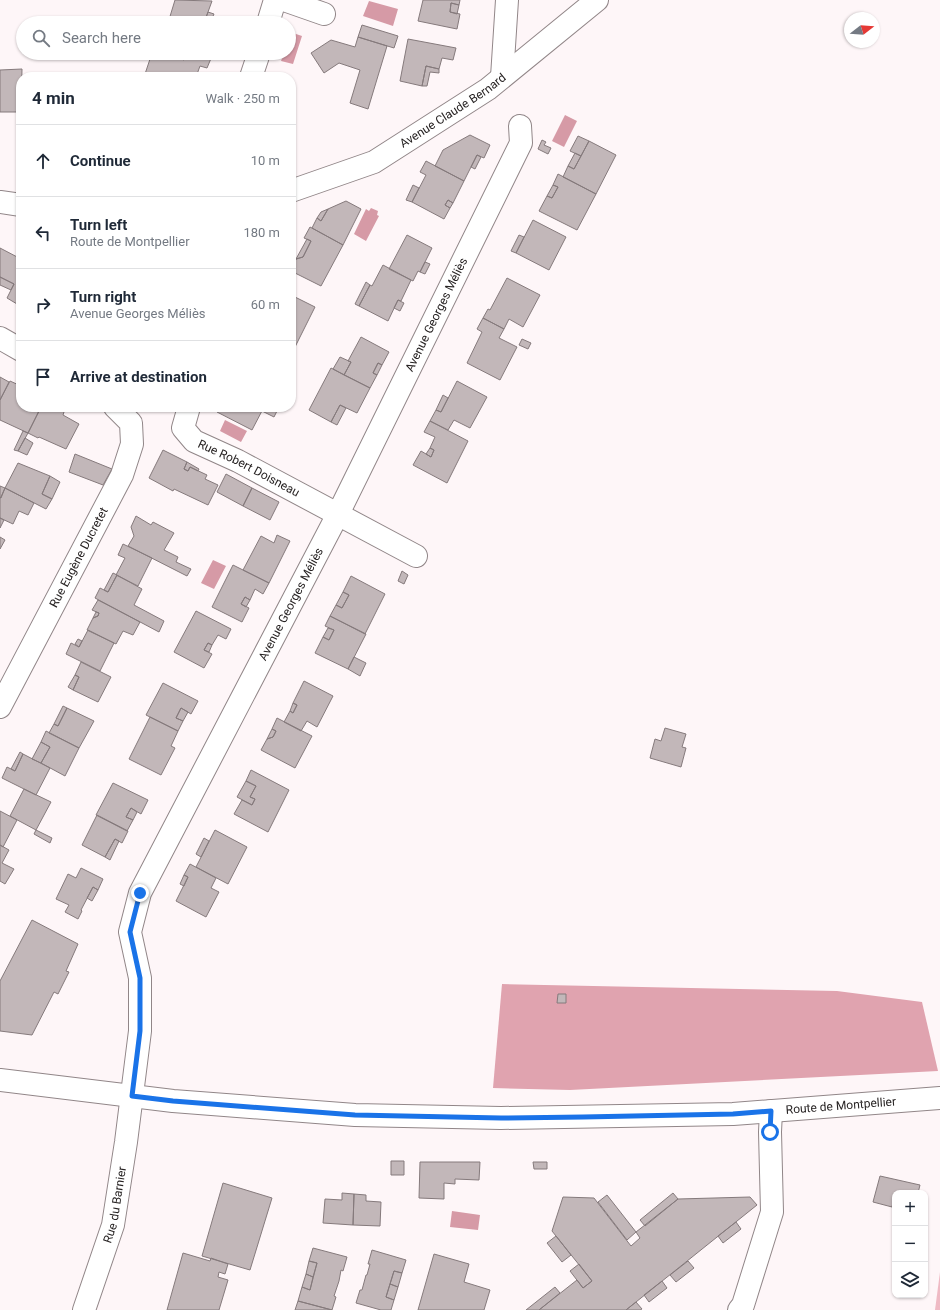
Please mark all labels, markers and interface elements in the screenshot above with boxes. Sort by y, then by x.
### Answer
north arrow [844,12,880,48]
search box [16,16,296,60]
icon: search [30,27,52,49]
text: Search here [62,29,141,47]
street label: Avenue Claude Bernard [397,70,509,151]
text: 4 min [32,88,75,108]
text: Walk · 250 m [205,91,280,106]
icon: ahead [32,150,54,172]
text: Continue [70,152,131,170]
text: 10 m [251,153,280,168]
text: Turn left [70,216,127,234]
icon: left [32,222,54,244]
text: 180 m [243,225,280,240]
text: Route de Montpellier [70,234,190,249]
street label: Avenue Georges Méliès [402,255,470,374]
text: Turn right [70,288,136,306]
icon: right [32,294,54,316]
text: 60 m [251,297,280,312]
text: Avenue Georges Méliès [70,306,205,321]
icon: arrive [32,366,54,388]
text: Arrive at destination [70,368,207,386]
street label: Rue Robert Doisneau [196,437,302,500]
street label: Rue Eugène Ducretet [47,505,111,610]
street label: Avenue Georges Méliès [256,545,326,663]
route end [131,884,149,902]
street label: Route de Montpellier [785,1094,896,1117]
route start [761,1123,779,1141]
street label: Rue du Barnier [100,1165,129,1245]
map controls [892,1190,928,1298]
button: + [892,1190,928,1226]
button: − [892,1226,928,1262]
button: layers [892,1262,928,1298]

